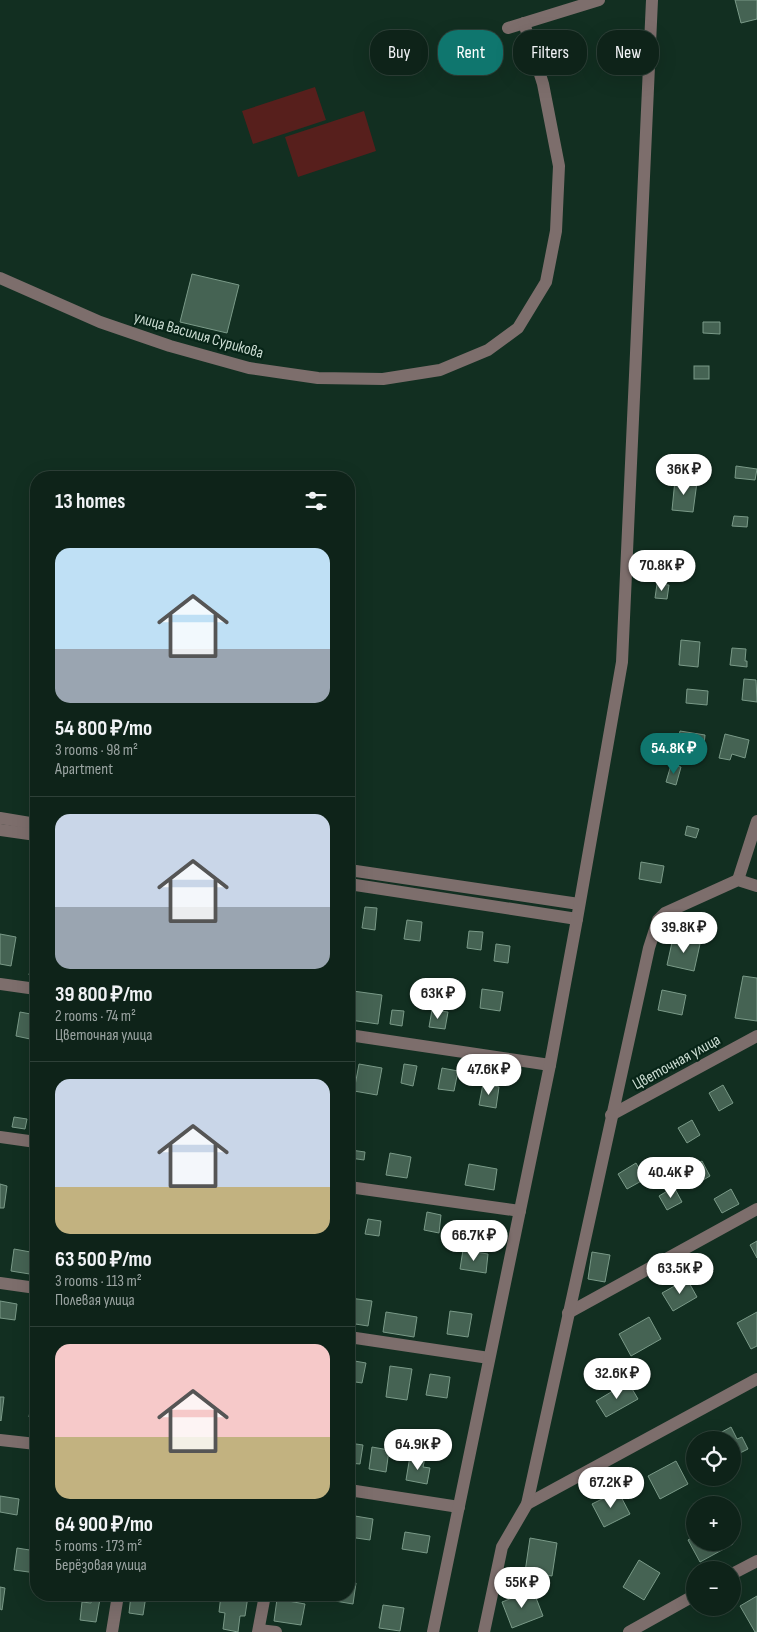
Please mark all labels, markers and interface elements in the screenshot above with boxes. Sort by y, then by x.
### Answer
chip: Buy [370,30,428,75]
chip: Rent [438,30,503,75]
chip: Filters [513,30,587,75]
chip: New [597,30,659,75]
street label: улица Василия Сурикова [132,308,266,363]
pin: 36K ₽ [649,454,719,496]
text: 36K ₽ [667,460,701,479]
icon: filters [302,487,330,515]
text: 13 homes [55,489,125,514]
pin: 70.8K ₽ [616,550,708,592]
text: 70.8K ₽ [639,556,685,575]
icon: home [148,581,238,671]
text: 54 800 ₽/mo [55,716,152,741]
pin: 54.8K ₽ [628,732,720,775]
text: 54.8K ₽ [651,739,697,758]
text: 3 rooms · 98 m² [55,741,138,760]
text: Apartment [55,760,113,779]
icon: home [148,846,238,936]
pin: 39.8K ₽ [638,912,730,954]
text: 39.8K ₽ [661,918,707,937]
pin: 63K ₽ [403,978,473,1020]
text: 39 800 ₽/mo [55,982,152,1007]
text: 63K ₽ [421,984,455,1003]
text: 2 rooms · 74 m² [55,1007,136,1026]
text: Цветочная улица [55,1026,152,1045]
street label: Цветочная улица [630,1030,724,1094]
pin: 47.6K ₽ [443,1054,535,1096]
text: 47.6K ₽ [467,1060,511,1079]
icon: home [148,1111,238,1201]
pin: 40.4K ₽ [625,1156,717,1199]
text: 40.4K ₽ [648,1163,694,1182]
pin: 66.7K ₽ [428,1220,520,1262]
text: 66.7K ₽ [452,1226,496,1245]
text: 63 500 ₽/mo [55,1247,152,1272]
pin: 63.5K ₽ [634,1252,726,1295]
text: 63.5K ₽ [657,1259,703,1278]
text: 3 rooms · 113 m² [55,1272,142,1291]
text: Полевая улица [55,1291,135,1310]
pin: 32.6K ₽ [571,1358,663,1400]
text: 32.6K ₽ [595,1364,639,1383]
icon: home [148,1376,238,1466]
pin: 64.9K ₽ [372,1428,464,1471]
map controls [686,1431,741,1616]
button: locate [686,1431,741,1486]
text: 64.9K ₽ [395,1435,441,1454]
pin: 67.2K ₽ [565,1466,657,1509]
text: 67.2K ₽ [589,1473,633,1492]
button: + [686,1496,741,1551]
text: 64 900 ₽/mo [55,1512,153,1537]
text: 5 rooms · 173 m² [55,1537,142,1556]
text: Берёзовая улица [55,1556,147,1575]
button: − [686,1561,741,1616]
pin: 55K ₽ [487,1566,557,1609]
text: 55K ₽ [505,1573,539,1592]

